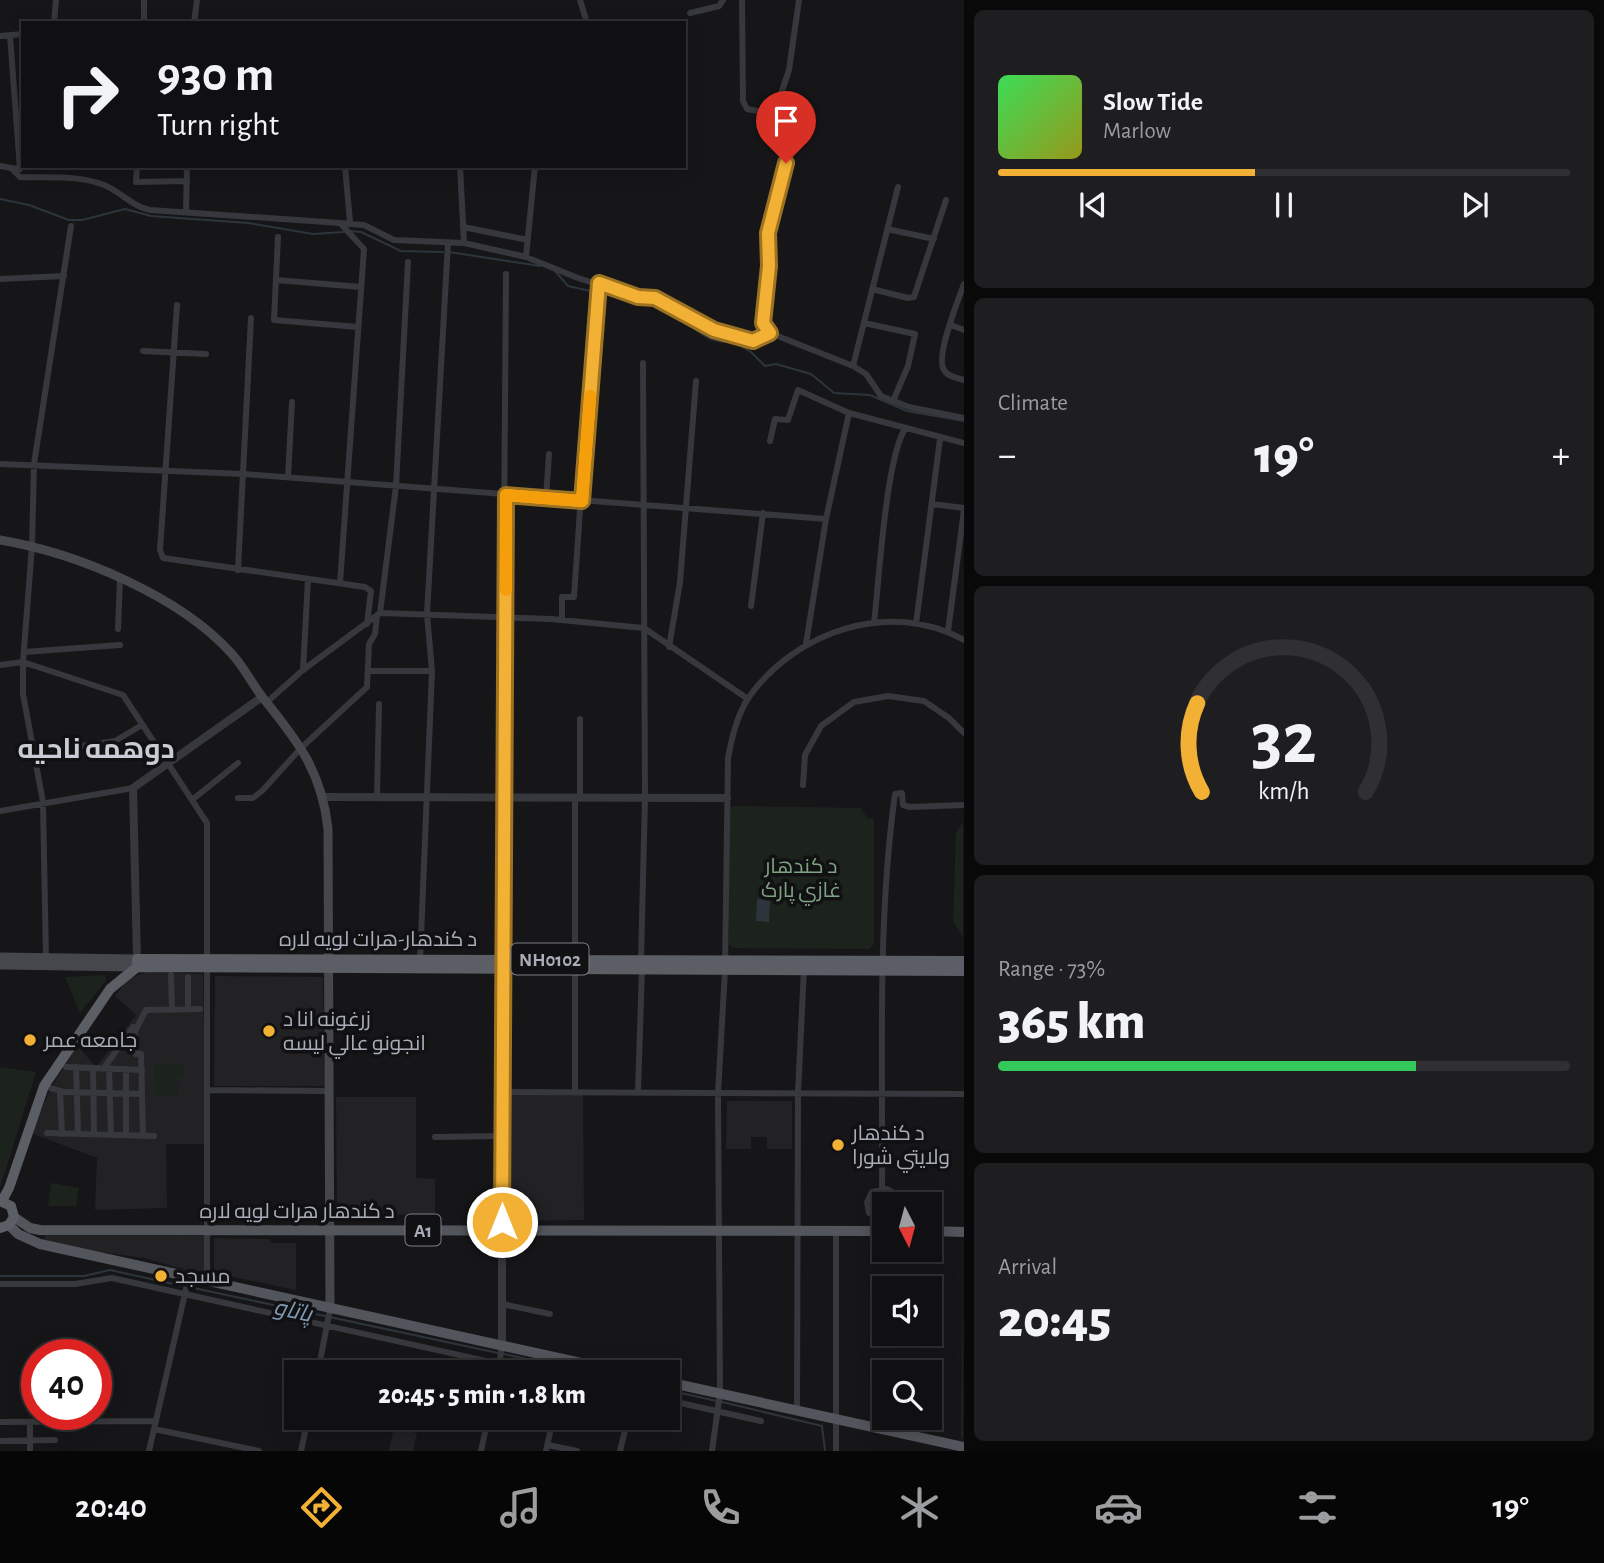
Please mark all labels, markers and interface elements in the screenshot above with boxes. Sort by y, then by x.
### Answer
icon: right [42,49,133,140]
text: 930 m [157,51,274,100]
text: Slow Tide [1103,89,1203,115]
pin [756,91,816,163]
icon: arrive [767,102,805,140]
text: Turn right [157,109,279,141]
text: Marlow [1103,120,1171,143]
icon: previous [1074,186,1112,224]
icon: pause [1265,186,1303,224]
icon: next [1456,186,1494,224]
text: Climate [998,392,1068,415]
text: 19° [1254,430,1314,482]
text: − [998,437,1016,475]
text: + [1552,437,1570,475]
text: 32 [1251,704,1317,777]
district label: دوهمه ناحیه [17,736,175,765]
text: km/h [1258,778,1310,803]
park label: د کندهار غازي پارک [761,856,841,906]
street label: د کندهار-هرات لويه لاره [279,929,477,951]
road number: NH0102 [512,944,588,974]
text: Range · 73% [998,958,1105,981]
text: 365 km [998,996,1145,1048]
place label: زرغونه انا د انجونو عالي لیسه [283,1009,426,1059]
marker: زرغونه انا د انجونو عالي لیسه [261,1023,277,1039]
place label: جامعه عمر [43,1030,137,1052]
marker: جامعه عمر [22,1032,38,1048]
place label: د کندهار ولايتي شورا [851,1123,950,1173]
marker: د کندهار ولايتي شورا [830,1137,846,1153]
position arrow [465,1185,539,1259]
north arrow [872,1192,942,1262]
map controls [872,1192,942,1430]
street label: د کندهار هرات لویه لاره [199,1201,395,1223]
road number: A1 [406,1214,440,1246]
text: Arrival [998,1256,1057,1279]
place label: مسجد [175,1266,230,1287]
marker: مسجد [153,1268,169,1284]
button: sound [872,1276,942,1346]
text: 20:45 [998,1294,1111,1346]
water label: پاتاو [271,1296,316,1330]
speed limit sign: 40 [21,1339,112,1430]
button: search [872,1360,942,1430]
text: 20:45 · 5 min · 1.8 km [378,1382,586,1408]
icon: directions [297,1483,346,1532]
icon: music [496,1483,545,1532]
icon: phone [696,1483,745,1532]
icon: climate [895,1483,944,1532]
icon: car [1094,1483,1143,1532]
icon: filters [1293,1483,1342,1532]
text: 20:40 [75,1491,147,1523]
text: 19° [1492,1491,1529,1523]

